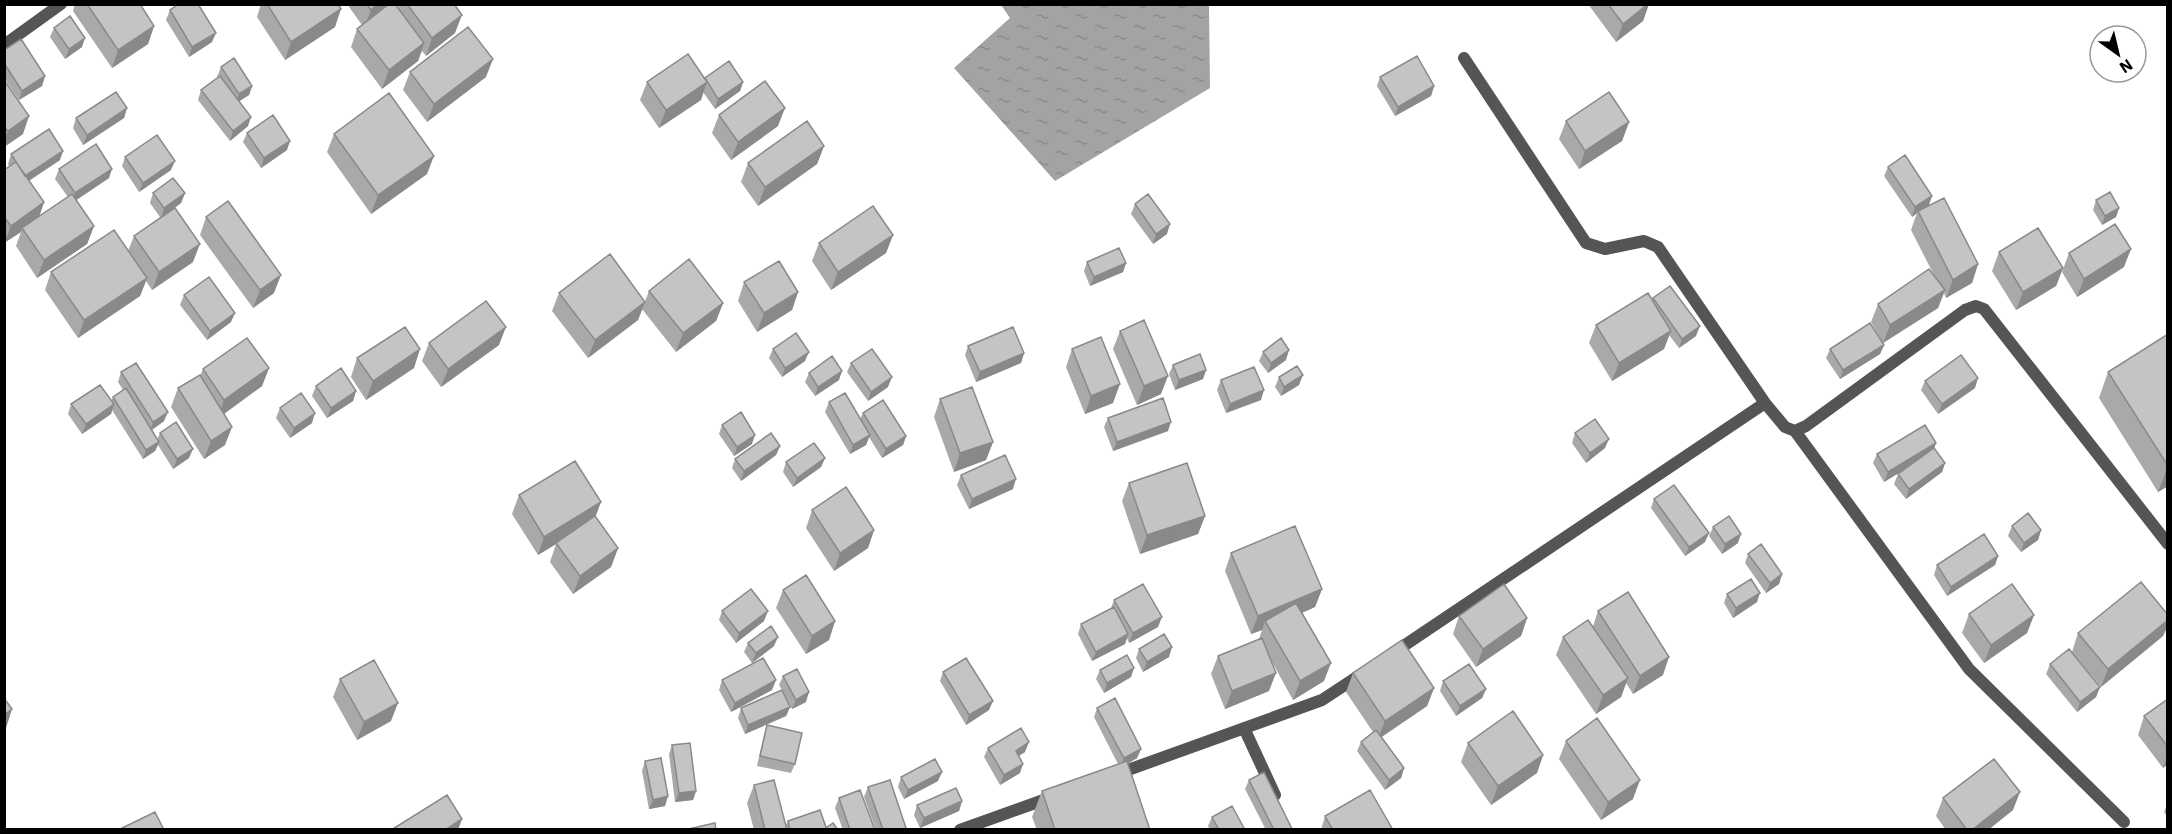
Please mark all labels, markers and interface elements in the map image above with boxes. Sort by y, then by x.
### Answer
north arrow [2088,24,2148,84]
text: N [2116,55,2137,78]

